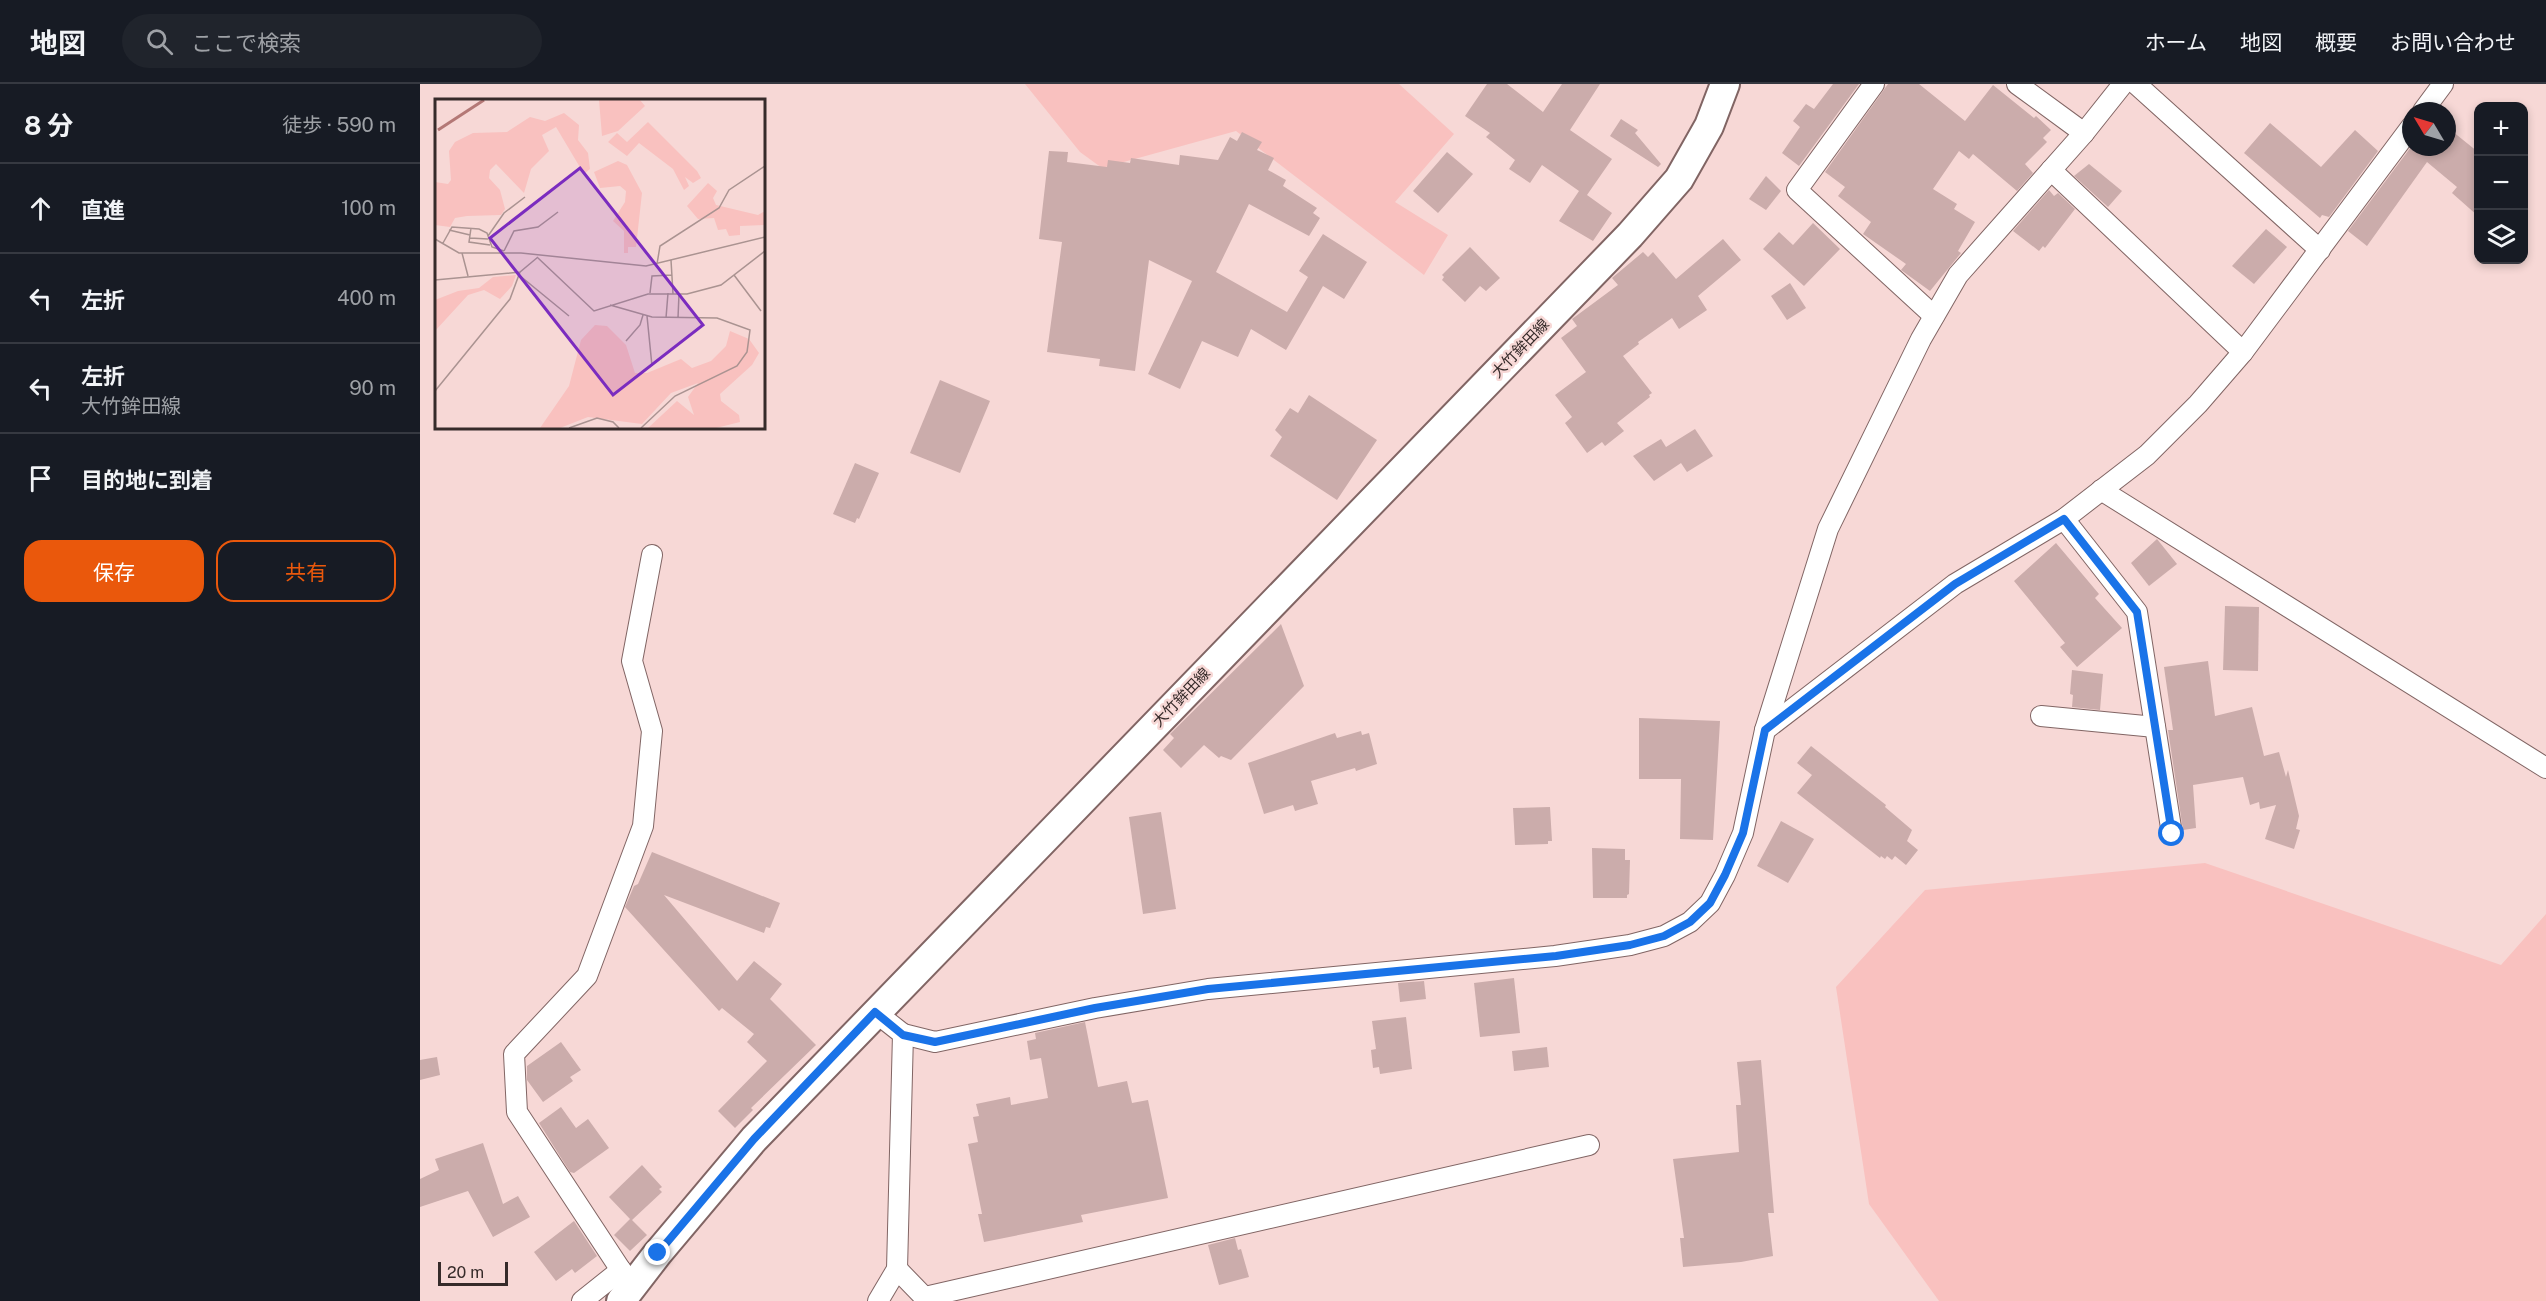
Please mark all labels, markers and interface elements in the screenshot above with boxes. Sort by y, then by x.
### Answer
search box [122,14,542,68]
icon: search [143,25,176,58]
text: 地図 [30,26,86,59]
text: ここで検索 [191,30,301,56]
text: ホーム [2145,30,2207,55]
text: 地図 [2240,30,2282,55]
text: 概要 [2315,30,2357,55]
text: お問い合わせ [2390,30,2516,55]
inset map [435,99,765,429]
north arrow [2402,102,2456,156]
map controls [2474,102,2528,264]
button: + [2474,102,2528,156]
text: 8 分 [24,110,73,141]
text: 徒歩 · 590 m [282,113,396,137]
button: − [2474,156,2528,210]
icon: ahead [24,192,57,225]
text: 100 m [341,196,396,220]
text: 直進 [81,197,125,223]
button: layers [2474,210,2528,264]
icon: left [24,282,57,315]
text: 400 m [337,286,396,310]
text: 左折 [81,287,125,313]
street label: 大竹鉾田線 [1488,315,1552,381]
text: 左折 [81,363,125,389]
icon: left [24,372,57,405]
text: 90 m [349,376,396,400]
text: 大竹鉾田線 [81,394,181,418]
icon: arrive [24,462,57,495]
text: 目的地に到着 [81,467,213,493]
button: 保存 [24,540,204,602]
button: 共有 [216,540,396,602]
street label: 大竹鉾田線 [1149,664,1213,730]
route start [2158,820,2184,846]
route end [644,1239,670,1265]
scale bar [438,1259,508,1286]
text: 20 m [447,1263,484,1282]

